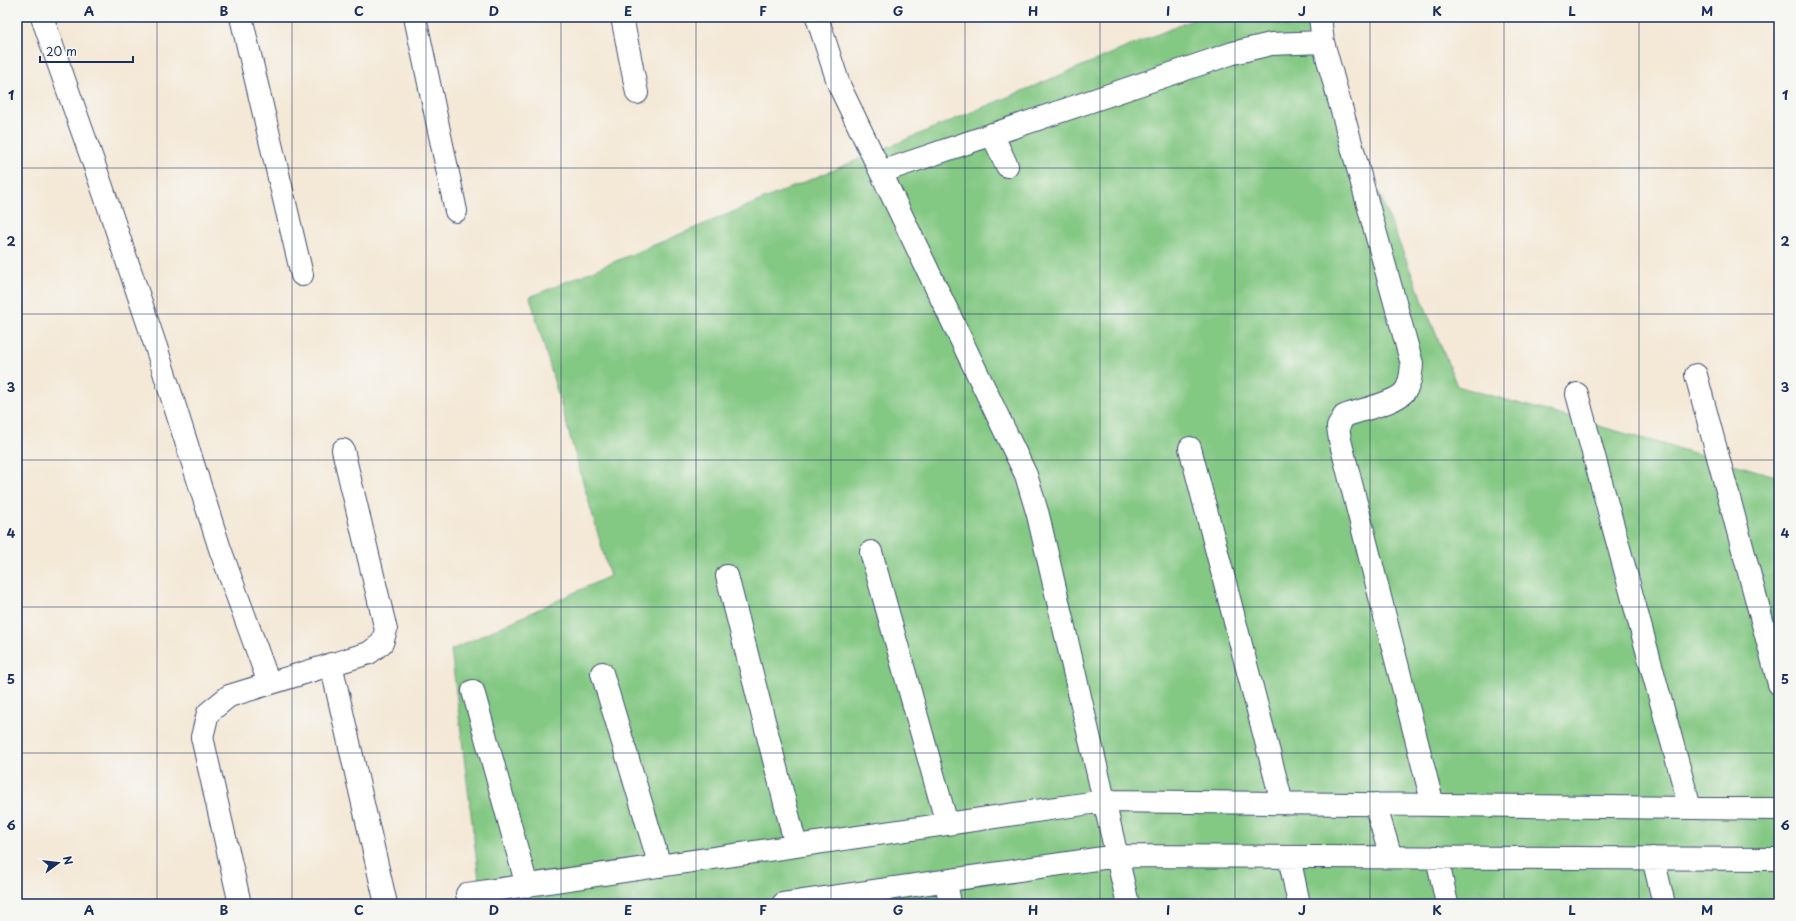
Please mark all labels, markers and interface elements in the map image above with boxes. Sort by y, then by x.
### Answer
text: A [84,1,94,20]
text: B [220,1,229,20]
text: C [354,1,364,20]
text: D [489,1,499,20]
text: E [624,1,632,20]
text: F [759,1,767,20]
text: G [893,1,903,20]
text: H [1028,1,1038,20]
text: I [1166,1,1170,20]
text: J [1298,1,1306,20]
text: K [1432,1,1442,20]
text: L [1568,1,1576,20]
text: M [1701,1,1713,20]
scale bar [40,38,133,64]
text: 20 m [46,42,77,60]
text: 1 [8,85,14,104]
text: 1 [1782,85,1788,104]
text: 2 [6,231,16,250]
text: 2 [1780,231,1790,250]
text: 3 [7,377,16,396]
text: 3 [1781,377,1790,396]
text: 4 [7,523,16,542]
text: 4 [1781,523,1790,542]
text: 5 [7,669,15,688]
text: 5 [1781,669,1789,688]
text: 6 [6,815,16,834]
text: 6 [1780,815,1790,834]
north arrow [38,843,78,883]
text: N [59,854,78,867]
text: A [84,900,94,919]
text: B [220,900,229,919]
text: C [354,900,364,919]
text: D [489,900,499,919]
text: E [624,900,632,919]
text: F [759,900,767,919]
text: G [893,900,903,919]
text: H [1028,900,1038,919]
text: I [1166,900,1170,919]
text: J [1298,900,1306,919]
text: K [1432,900,1442,919]
text: L [1568,900,1576,919]
text: M [1701,900,1713,919]

